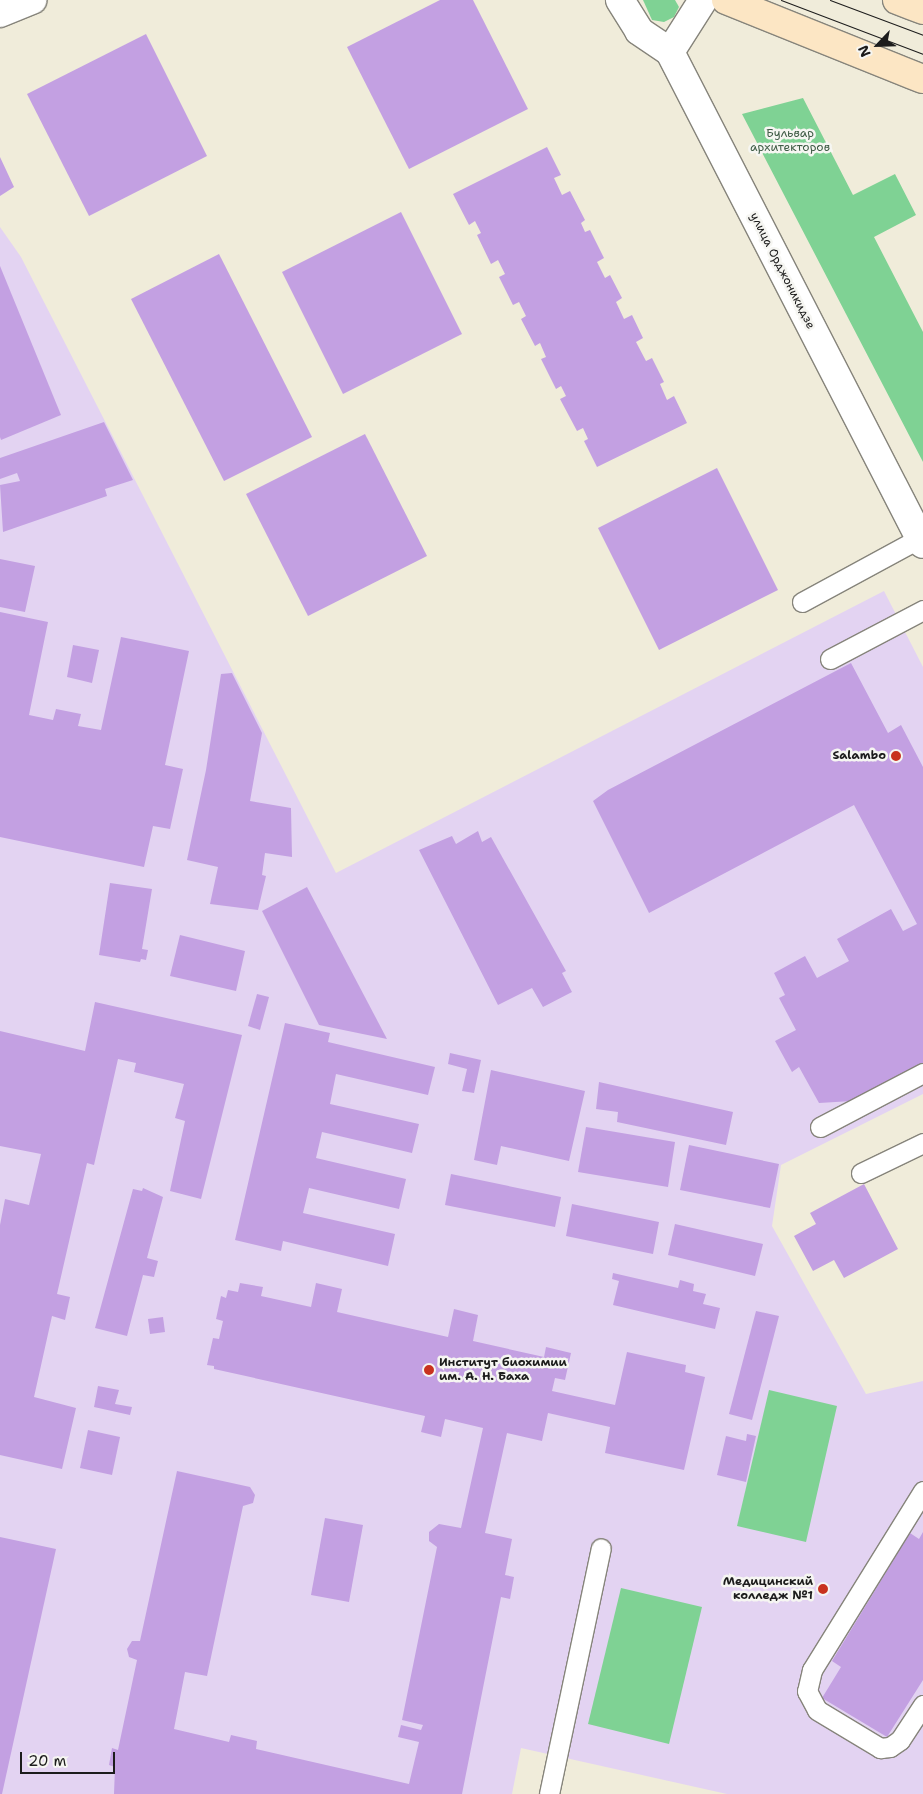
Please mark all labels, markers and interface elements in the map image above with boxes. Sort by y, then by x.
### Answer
north arrow [853,20,903,70]
text: N [854,42,875,60]
park label: Бульвар архитекторов [750,127,830,155]
street label: улица Орджоникидзе [746,210,818,332]
place label: Salambo [832,749,886,763]
marker: Salambo [890,750,902,762]
place label: Институт биохимии им. А. Н. Баха [439,1356,567,1384]
marker: Институт биохимии им. А. Н. Баха [423,1364,435,1376]
place label: Медицинский колледж №1 [723,1575,813,1603]
marker: Медицинский колледж №1 [817,1583,829,1595]
scale bar [22,1742,118,1774]
text: 20 m [28,1751,67,1771]

